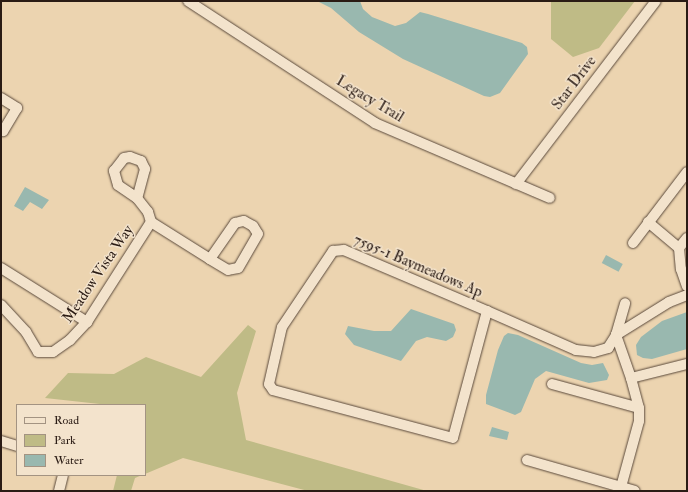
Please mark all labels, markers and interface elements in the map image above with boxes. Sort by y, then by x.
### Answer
street label: Star Drive [548,53,600,113]
street label: Legacy Trail [333,72,407,126]
street label: Meadow Vista Way [59,222,137,326]
street label: 7595-1 Baymeadows Ap [351,231,485,301]
legend [16,404,146,476]
text: Road [54,413,79,428]
text: Park [54,433,76,448]
text: Water [54,453,83,468]

